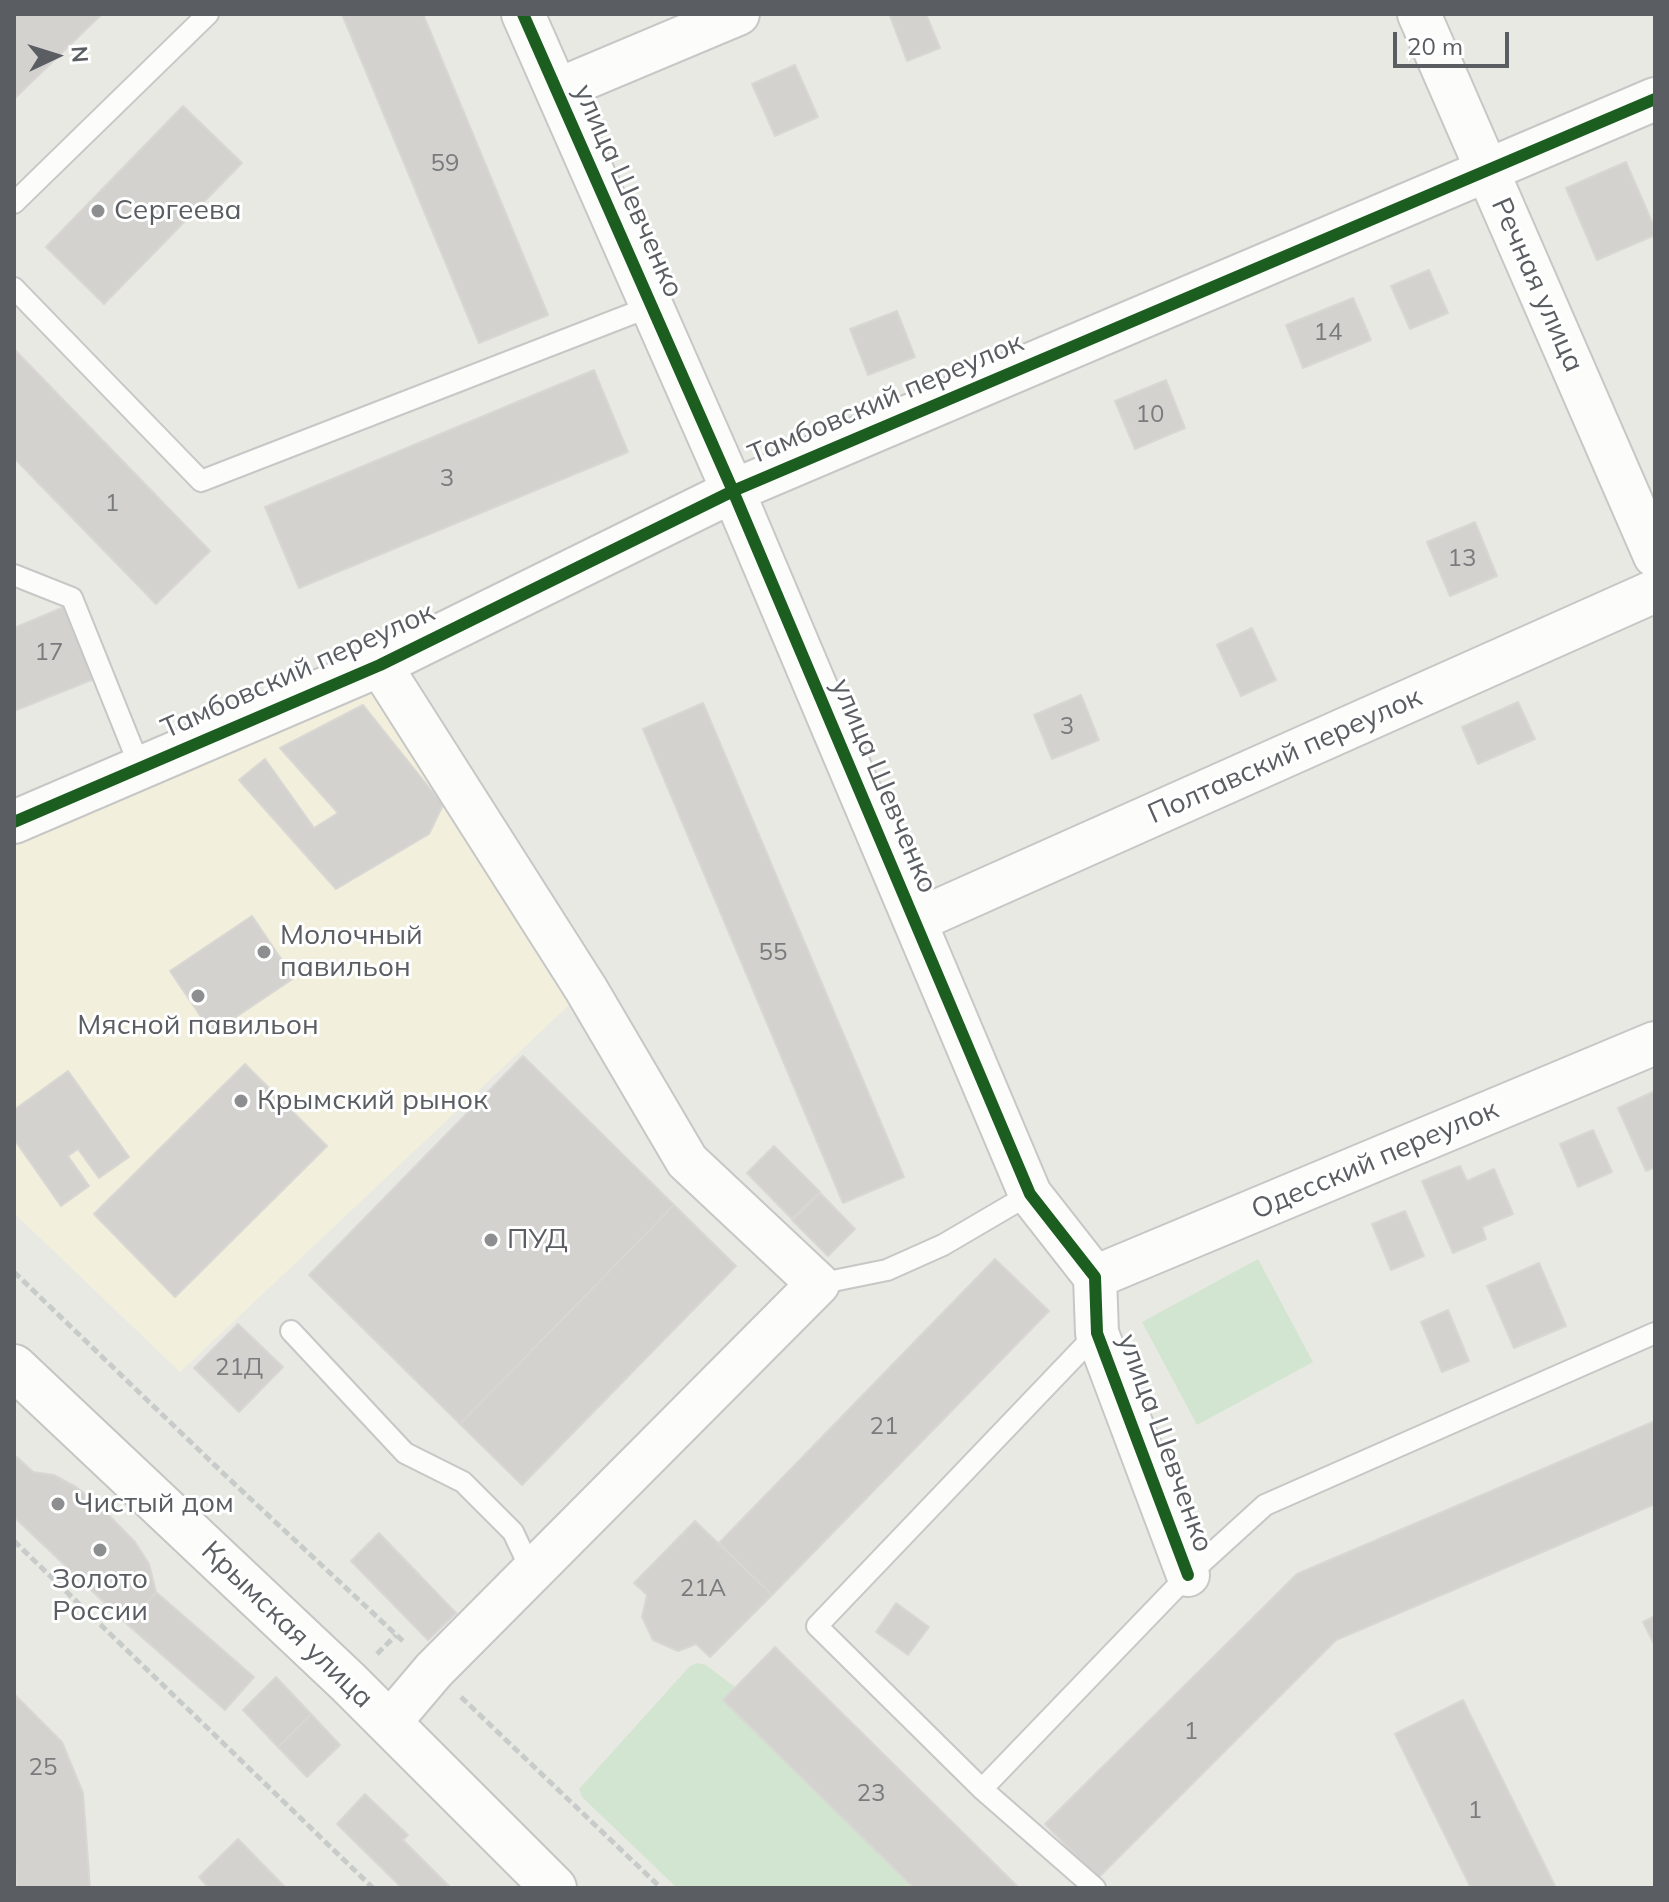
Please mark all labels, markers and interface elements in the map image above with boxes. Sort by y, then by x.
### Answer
north arrow [16,16,96,96]
scale bar [1397,16,1513,66]
text: 20 m [1407,31,1463,61]
text: N [65,45,94,64]
street label: улица Шевченко [566,79,690,303]
house number: 59 [431,150,459,178]
street label: Речная улица [1484,193,1590,377]
place label: Сергеева [114,194,242,228]
marker: Сергеева [89,202,107,220]
house number: 14 [1314,319,1342,347]
street label: Тамбовский переулок [743,326,1029,472]
house number: 10 [1136,401,1164,429]
house number: 3 [440,465,454,493]
house number: 1 [105,490,119,518]
house number: 13 [1448,545,1476,573]
street label: Тамбовский переулок [156,596,440,746]
house number: 17 [35,639,63,667]
street label: улица Шевченко [824,674,944,898]
street label: Полтавский переулок [1143,681,1427,831]
house number: 3 [1060,713,1074,741]
place label: Молочный павильон [280,919,423,985]
house number: 55 [759,939,787,967]
marker: Молочный павильон [255,943,273,961]
marker: Мясной павильон [189,987,207,1005]
place label: Мясной павильон [77,1009,319,1043]
place label: Крымский рынок [257,1084,488,1118]
marker: Крымский рынок [232,1092,250,1110]
street label: Одесский переулок [1247,1093,1503,1227]
place label: ПУД [507,1223,568,1257]
marker: ПУД [482,1231,500,1249]
street label: улица Шевченко [1110,1329,1220,1557]
house number: 21Д [215,1354,263,1382]
house number: 21 [870,1413,898,1441]
place label: Чистый дом [74,1487,234,1521]
marker: Чистый дом [49,1495,67,1513]
street label: Крымская улица [194,1535,380,1715]
marker: Золото России [91,1541,109,1559]
place label: Золото России [52,1563,148,1629]
house number: 21А [680,1575,726,1603]
house number: 1 [1184,1718,1198,1746]
house number: 25 [29,1754,57,1782]
house number: 23 [857,1780,885,1808]
house number: 1 [1468,1797,1482,1825]

